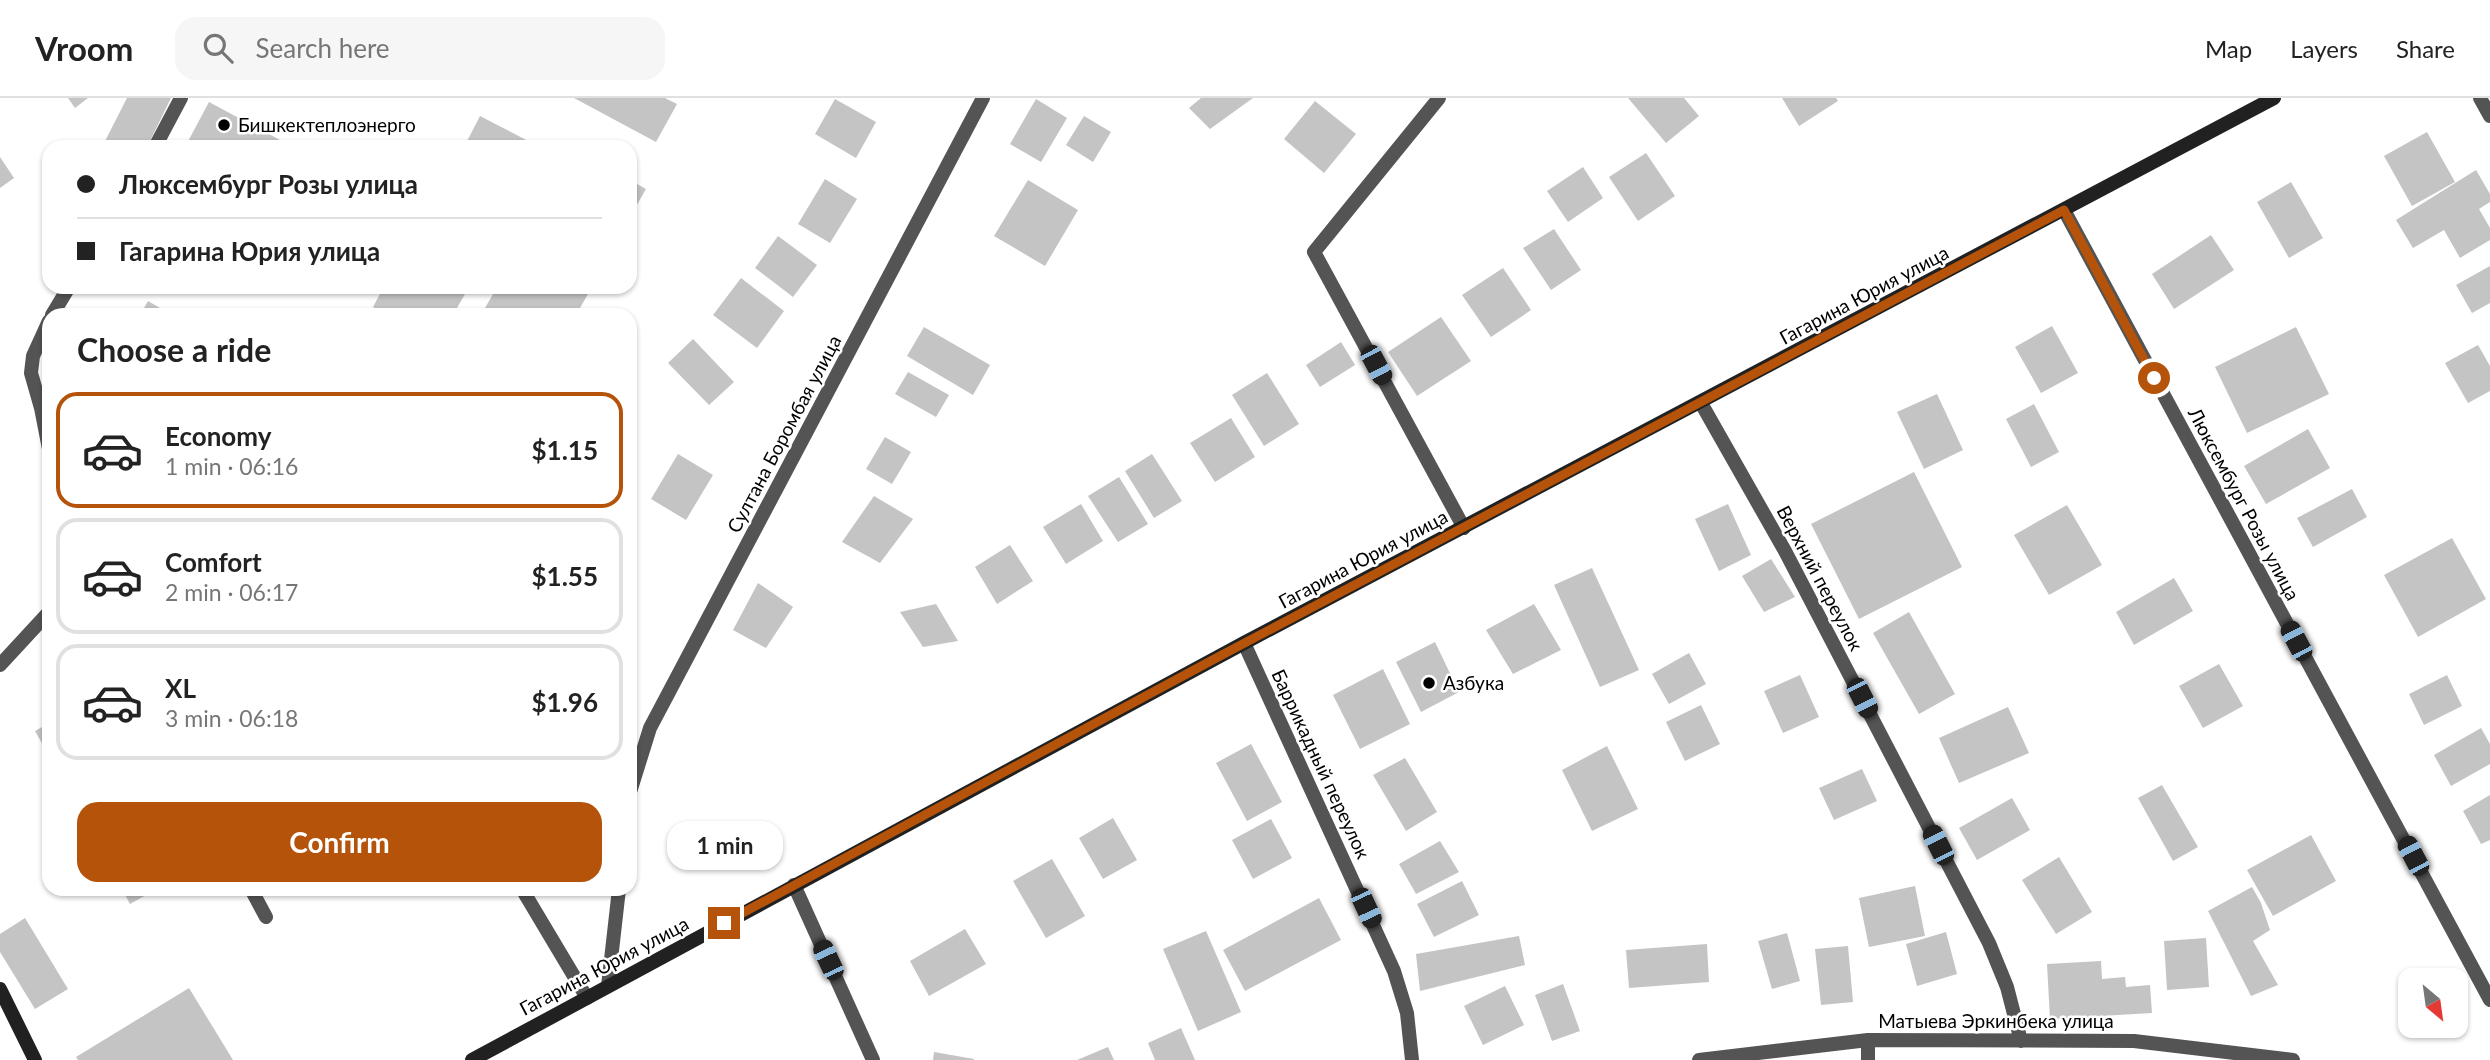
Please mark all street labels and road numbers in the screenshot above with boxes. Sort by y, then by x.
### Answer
street label: Гагарина Юрия улица [1775,240,1952,349]
street label: Султана Боромбая улица [722,331,845,536]
street label: Люксембург Розы улица [2183,403,2305,604]
street label: Верхний переулок [1772,501,1868,654]
street label: Гагарина Юрия улица [1274,504,1451,613]
street label: Баррикадный переулок [1267,665,1376,862]
street label: Гагарина Юрия улица [515,911,692,1020]
street label: Матыева Эркинбека улица [1878,1009,2114,1032]

